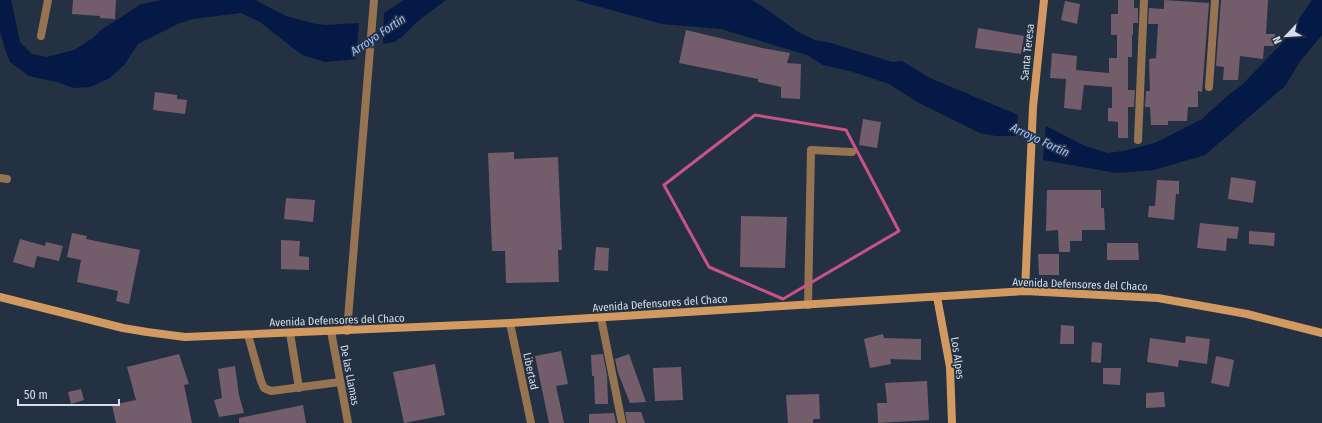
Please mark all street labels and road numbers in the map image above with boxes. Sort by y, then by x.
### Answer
street label: Santa Teresa [1018,23,1037,81]
street label: Avenida Defensores del Chaco [1012,276,1148,293]
street label: Avenida Defensores del Chaco [592,292,728,315]
street label: Avenida Defensores del Chaco [269,312,405,329]
street label: Los Alpes [948,336,967,380]
street label: De las Llamas [337,344,362,407]
street label: Libertad [520,351,541,391]

